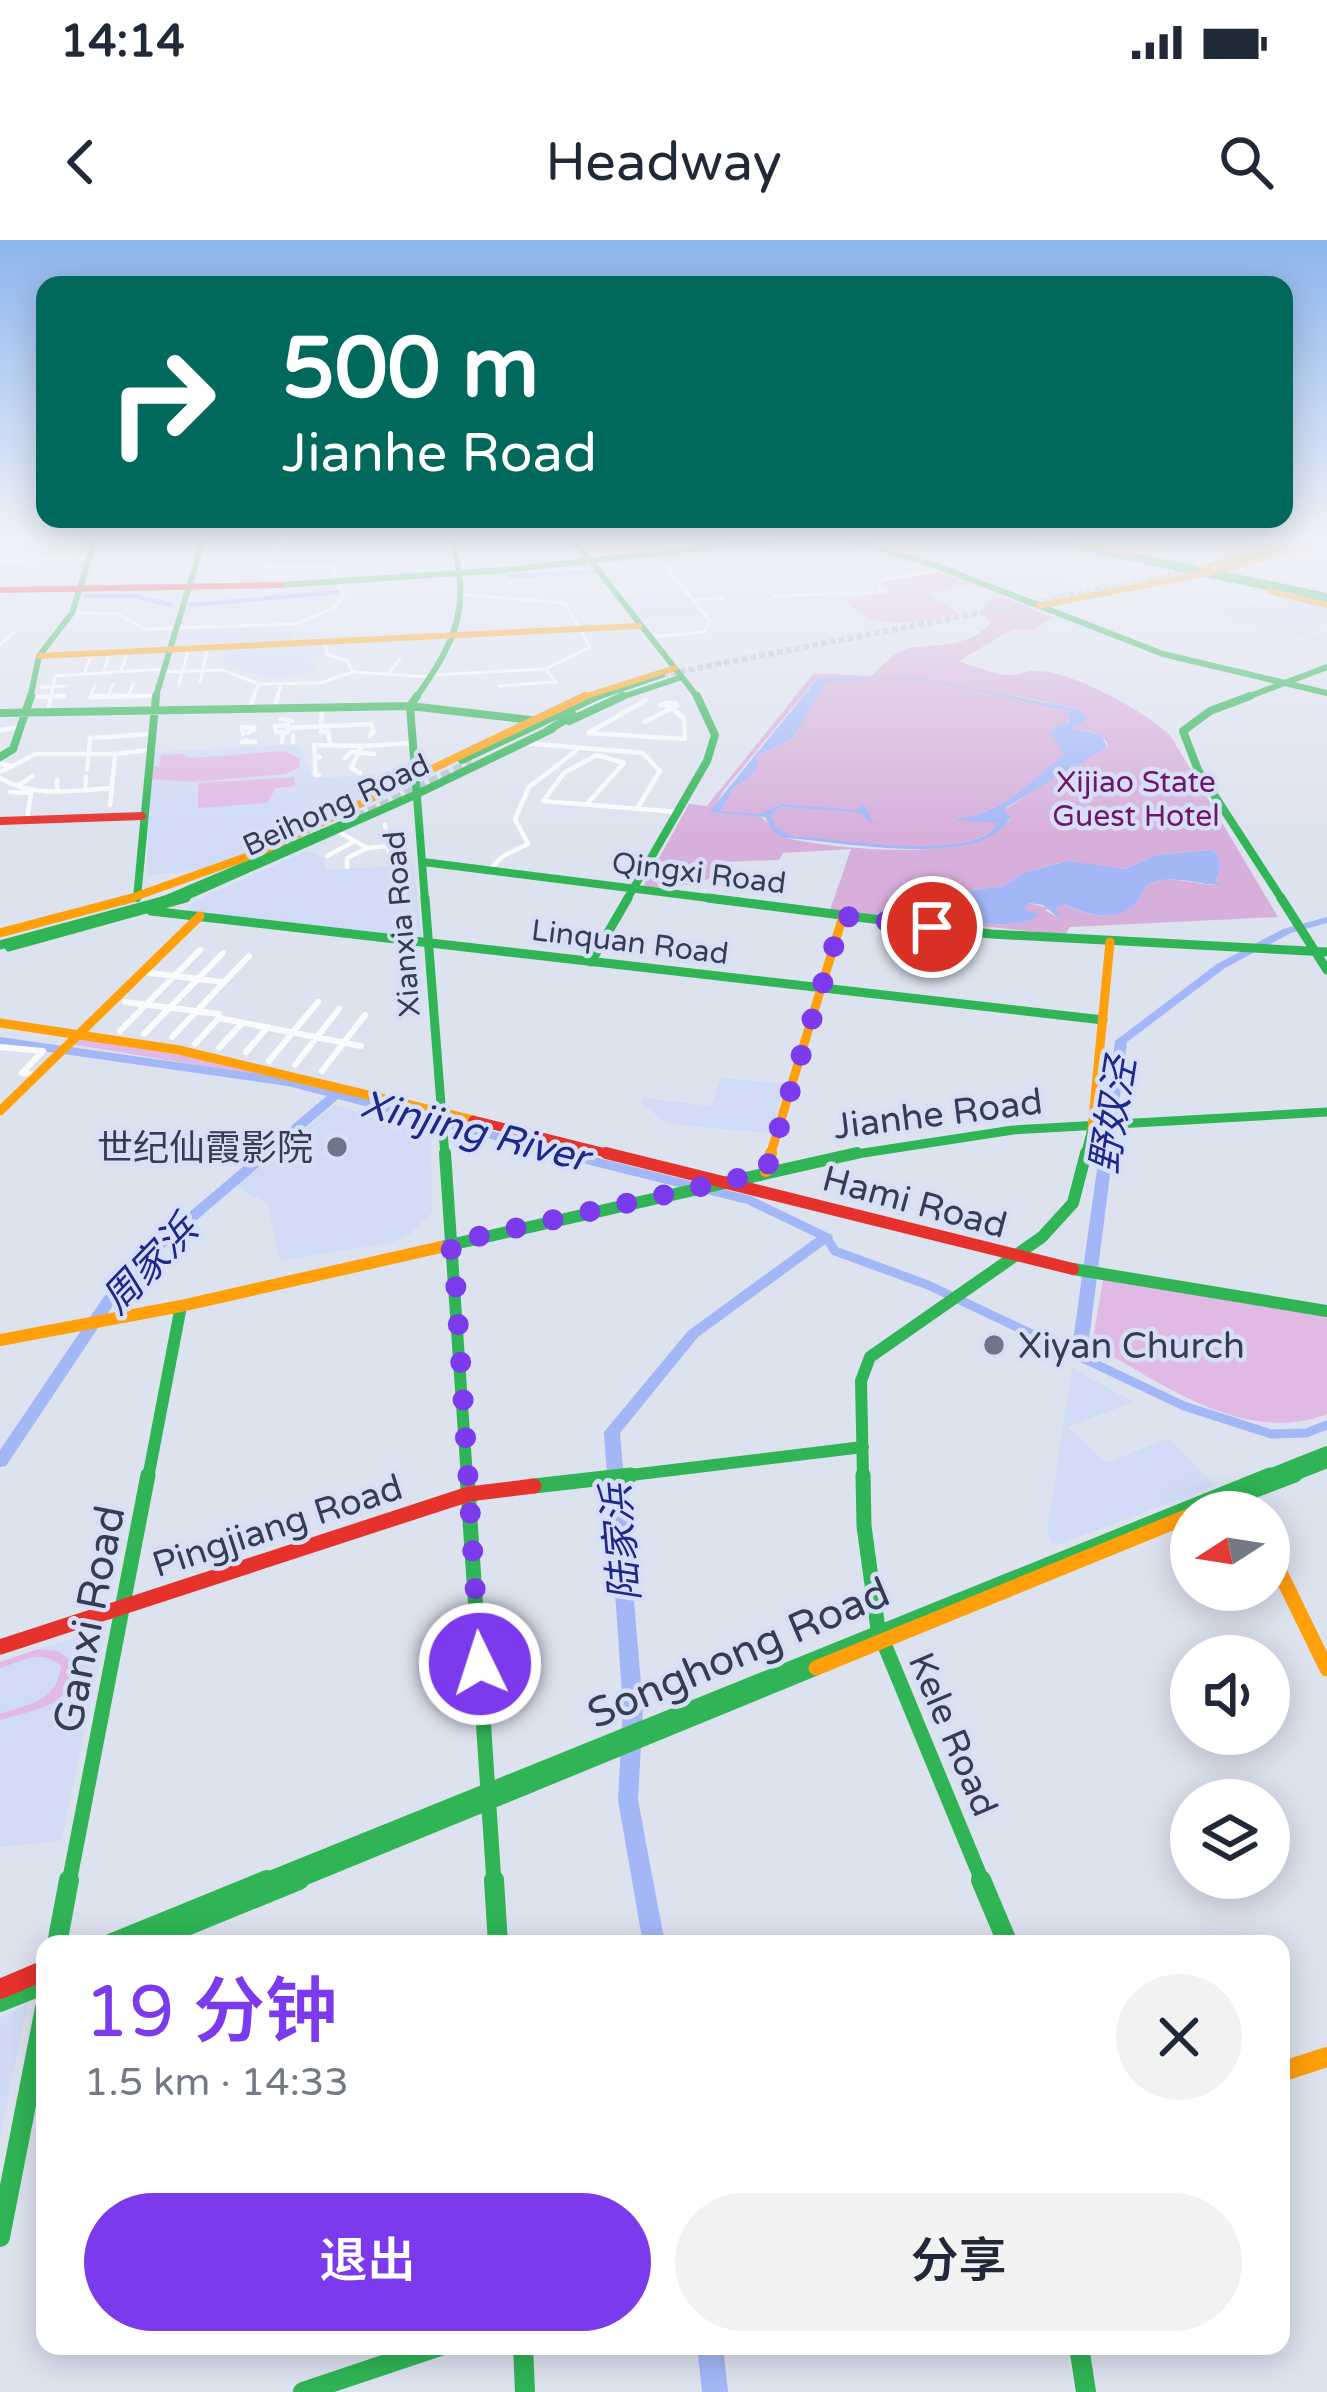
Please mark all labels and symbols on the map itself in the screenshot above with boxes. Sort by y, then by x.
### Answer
street label: Beihong Road [237,746,436,865]
park label: Xijiao State Guest Hotel [1052,764,1220,835]
street label: Xianxia Road [376,829,429,1018]
street label: Qingxi Road [610,844,788,903]
pin [881,876,983,978]
street label: Linquan Road [529,912,731,973]
water label: 野奴泾 [1081,1050,1146,1177]
street label: Jianhe Road [831,1080,1045,1149]
water label: Xinjing River [356,1081,598,1184]
place label: 世纪仙霞影院 [97,1127,313,1170]
marker: 世纪仙霞影院 [324,1134,350,1160]
street label: Hami Road [818,1157,1012,1248]
water label: 周家浜 [93,1204,210,1323]
place label: Xiyan Church [1018,1325,1245,1368]
marker: Xiyan Church [981,1332,1007,1358]
street label: Pingjiang Road [147,1466,408,1587]
water label: 陆家浜 [593,1480,650,1603]
north arrow [1170,1491,1290,1611]
street label: Ganxi Road [42,1501,137,1737]
street label: Songhong Road [580,1567,897,1740]
position arrow [417,1601,543,1727]
street label: Kele Road [899,1646,1006,1823]

